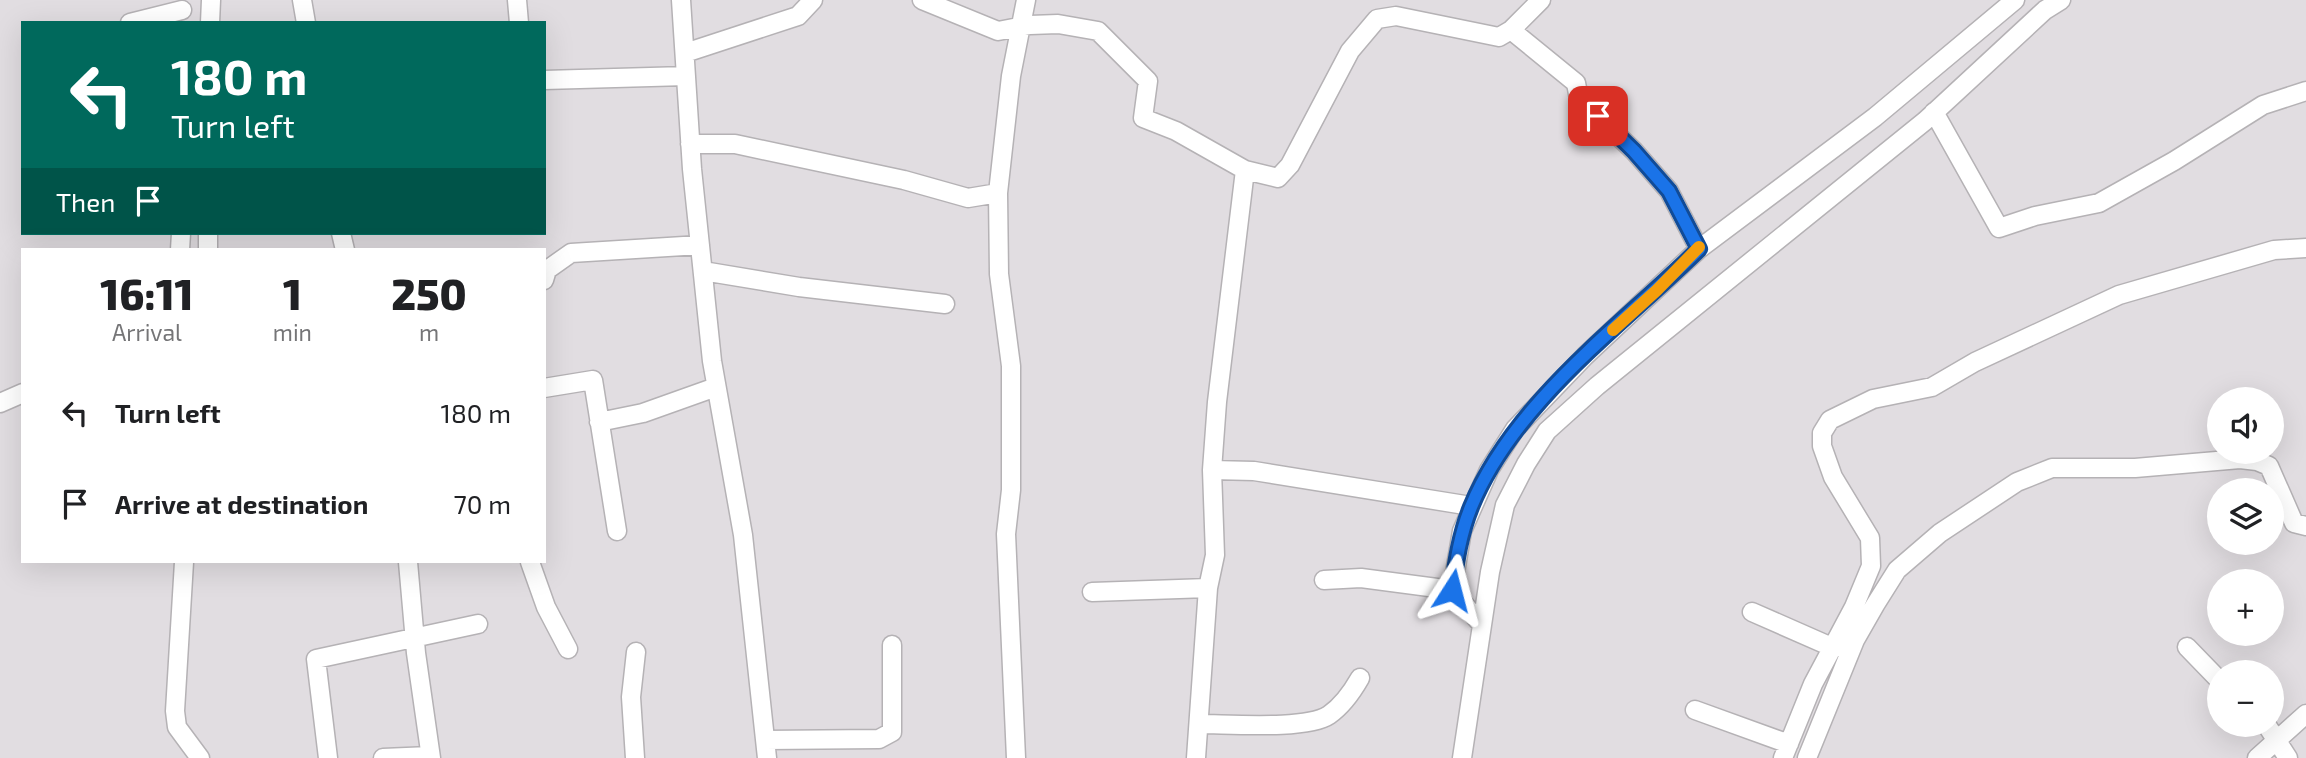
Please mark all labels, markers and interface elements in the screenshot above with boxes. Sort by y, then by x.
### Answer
text: 180 m [171,46,307,105]
icon: left [56,49,147,140]
pin [1568,86,1628,146]
icon: arrive [1579,97,1617,135]
text: Turn left [171,106,295,144]
icon: arrive [129,182,167,220]
text: Then [56,186,115,217]
text: 16:11 [100,268,194,318]
text: 1 [283,268,302,318]
text: 250 [391,268,467,318]
text: Arrival [112,318,182,346]
text: min [273,318,312,346]
text: m [419,318,439,346]
map controls [2207,387,2284,737]
button: sound [2207,387,2284,464]
icon: left [56,394,94,432]
text: Turn left [115,397,221,428]
text: 180 m [441,397,511,428]
button: layers [2207,478,2284,555]
icon: arrive [56,485,94,523]
text: Arrive at destination [115,488,368,519]
text: 70 m [453,488,511,519]
position arrow [1415,553,1489,627]
button: + [2207,569,2284,646]
button: − [2207,660,2284,737]

